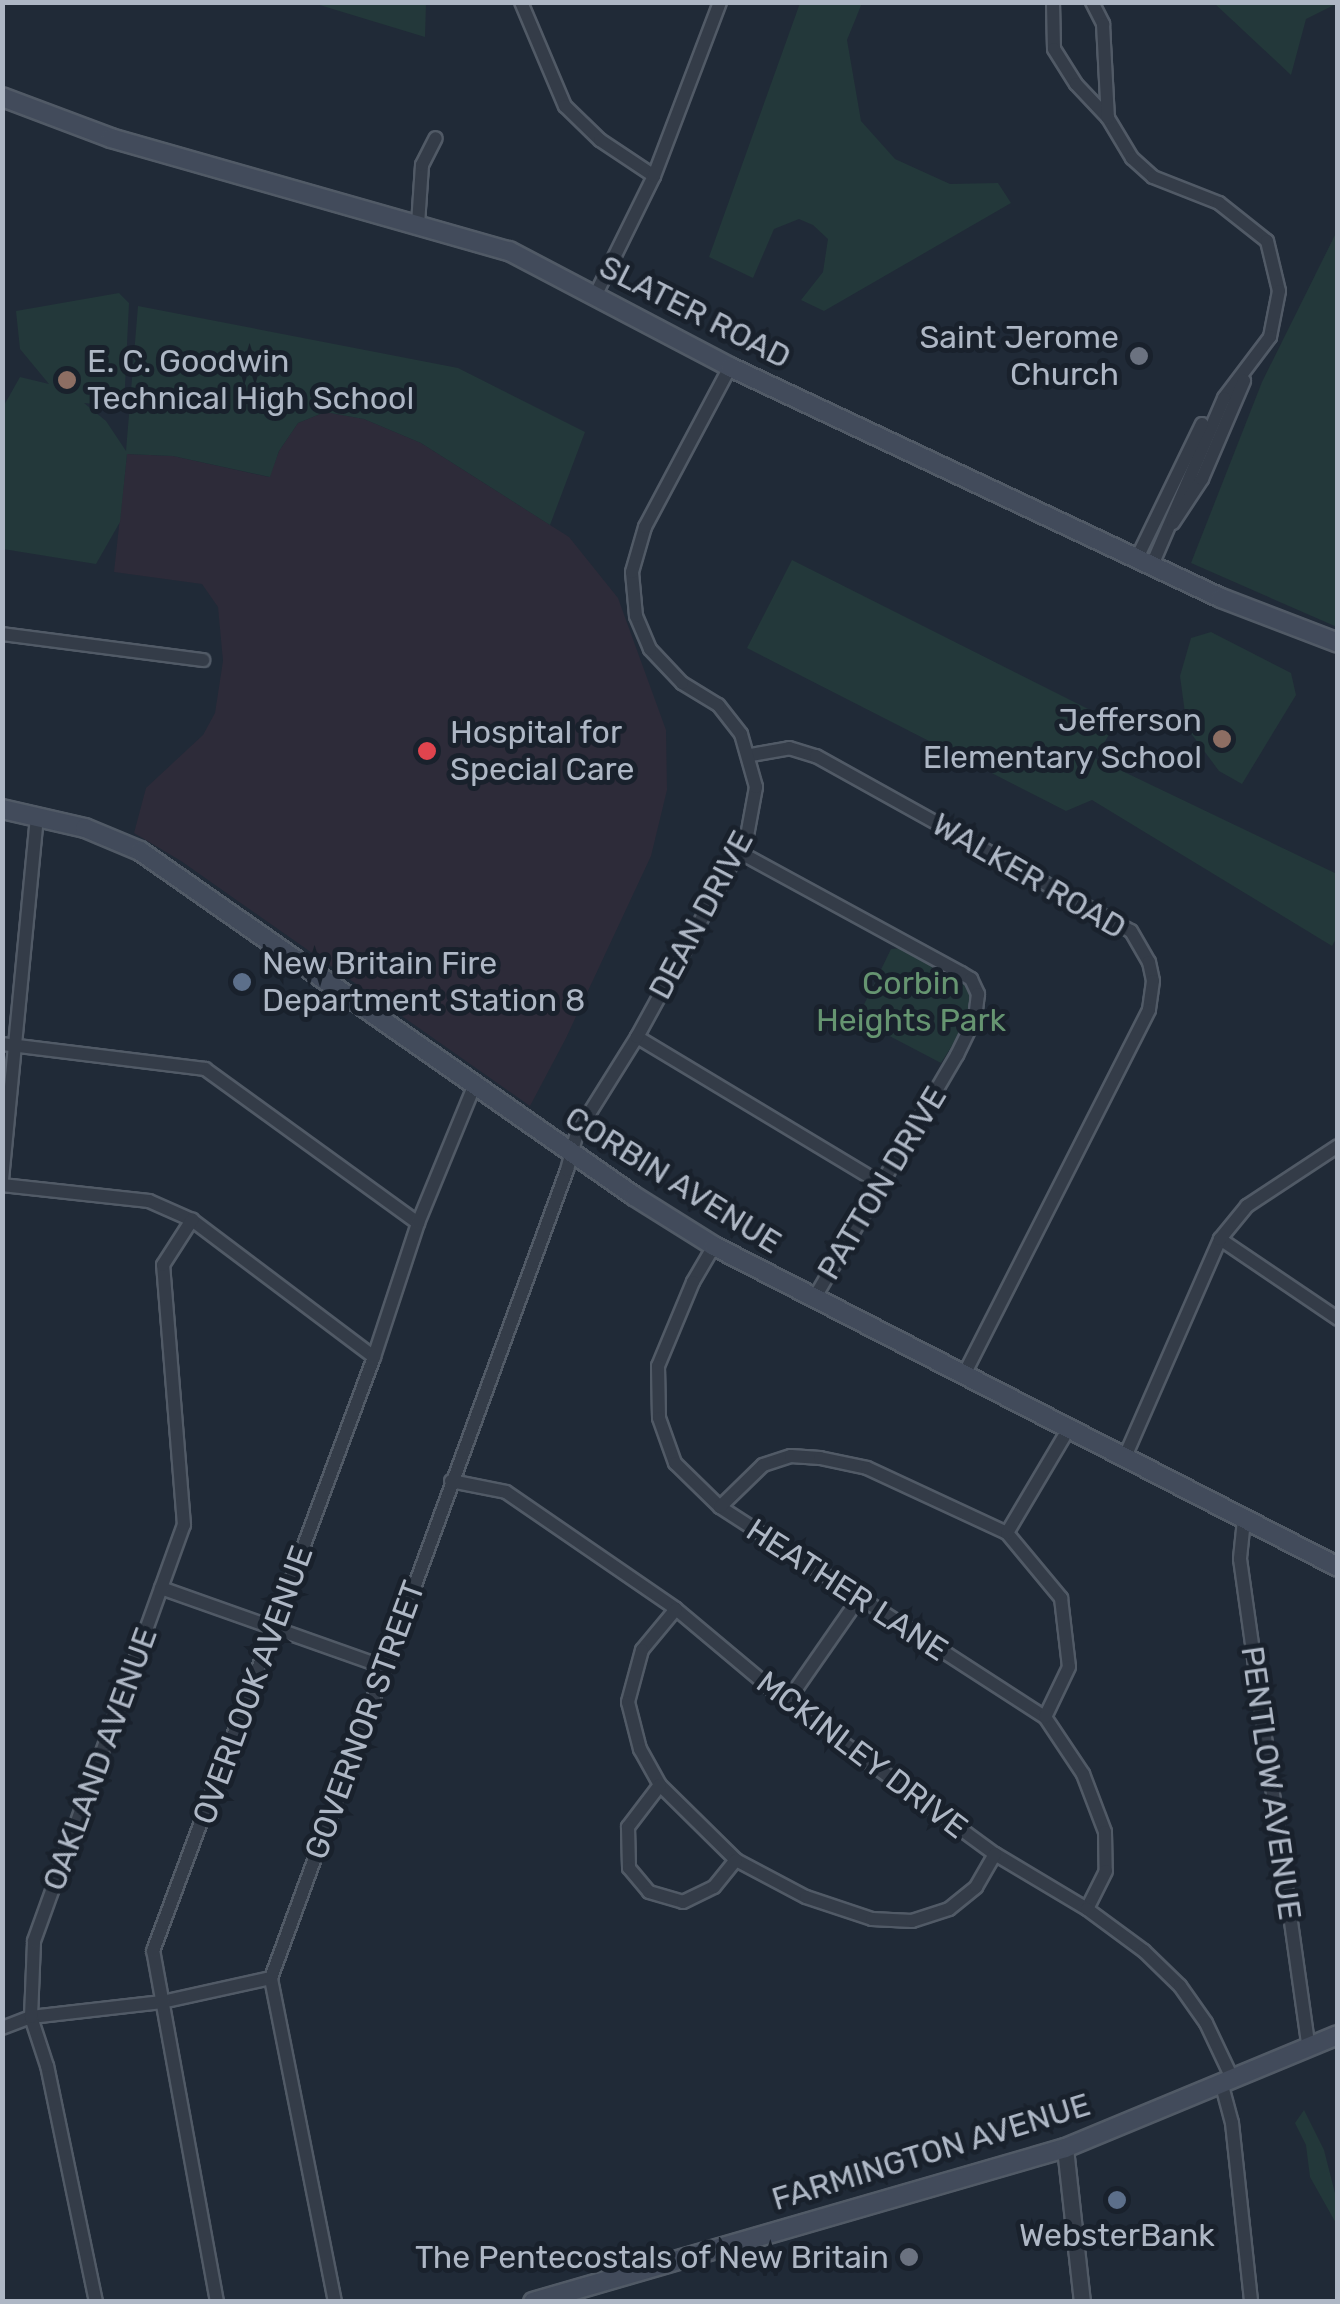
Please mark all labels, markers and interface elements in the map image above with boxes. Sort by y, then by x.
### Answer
street label: SLATER ROAD [593,247,797,377]
place label: Saint Jerome Church [919,319,1119,394]
place label: E. C. Goodwin Technical High School [87,343,414,418]
marker: Saint Jerome Church [1128,345,1150,367]
marker: E. C. Goodwin Technical High School [56,369,78,391]
place label: Jefferson Elementary School [922,702,1202,777]
place label: Hospital for Special Care [450,714,634,789]
marker: Jefferson Elementary School [1211,728,1233,750]
marker: Hospital for Special Care [414,738,440,764]
street label: WALKER ROAD [925,805,1133,947]
street label: DEAN DRIVE [641,824,761,1006]
place label: New Britain Fire Department Station 8 [262,945,585,1020]
park label: Corbin Heights Park [816,965,1006,1040]
marker: New Britain Fire Department Station 8 [231,971,253,993]
street label: PATTON DRIVE [809,1079,955,1287]
street label: CORBIN AVENUE [557,1098,789,1262]
street label: HEATHER LANE [739,1511,955,1669]
street label: OVERLOOK AVENUE [185,1540,321,1830]
street label: GOVERNOR STREET [297,1576,433,1864]
street label: OAKLAND AVENUE [34,1622,166,1896]
street label: PENTLOW AVENUE [1233,1643,1309,1923]
street label: MCKINLEY DRIVE [749,1663,975,1847]
street label: FARMINGTON AVENUE [767,2085,1095,2219]
marker: WebsterBank [1106,2189,1128,2211]
place label: WebsterBank [1019,2216,1215,2254]
place label: The Pentecostals of New Britain [413,2238,889,2276]
marker: The Pentecostals of New Britain [898,2246,920,2268]

